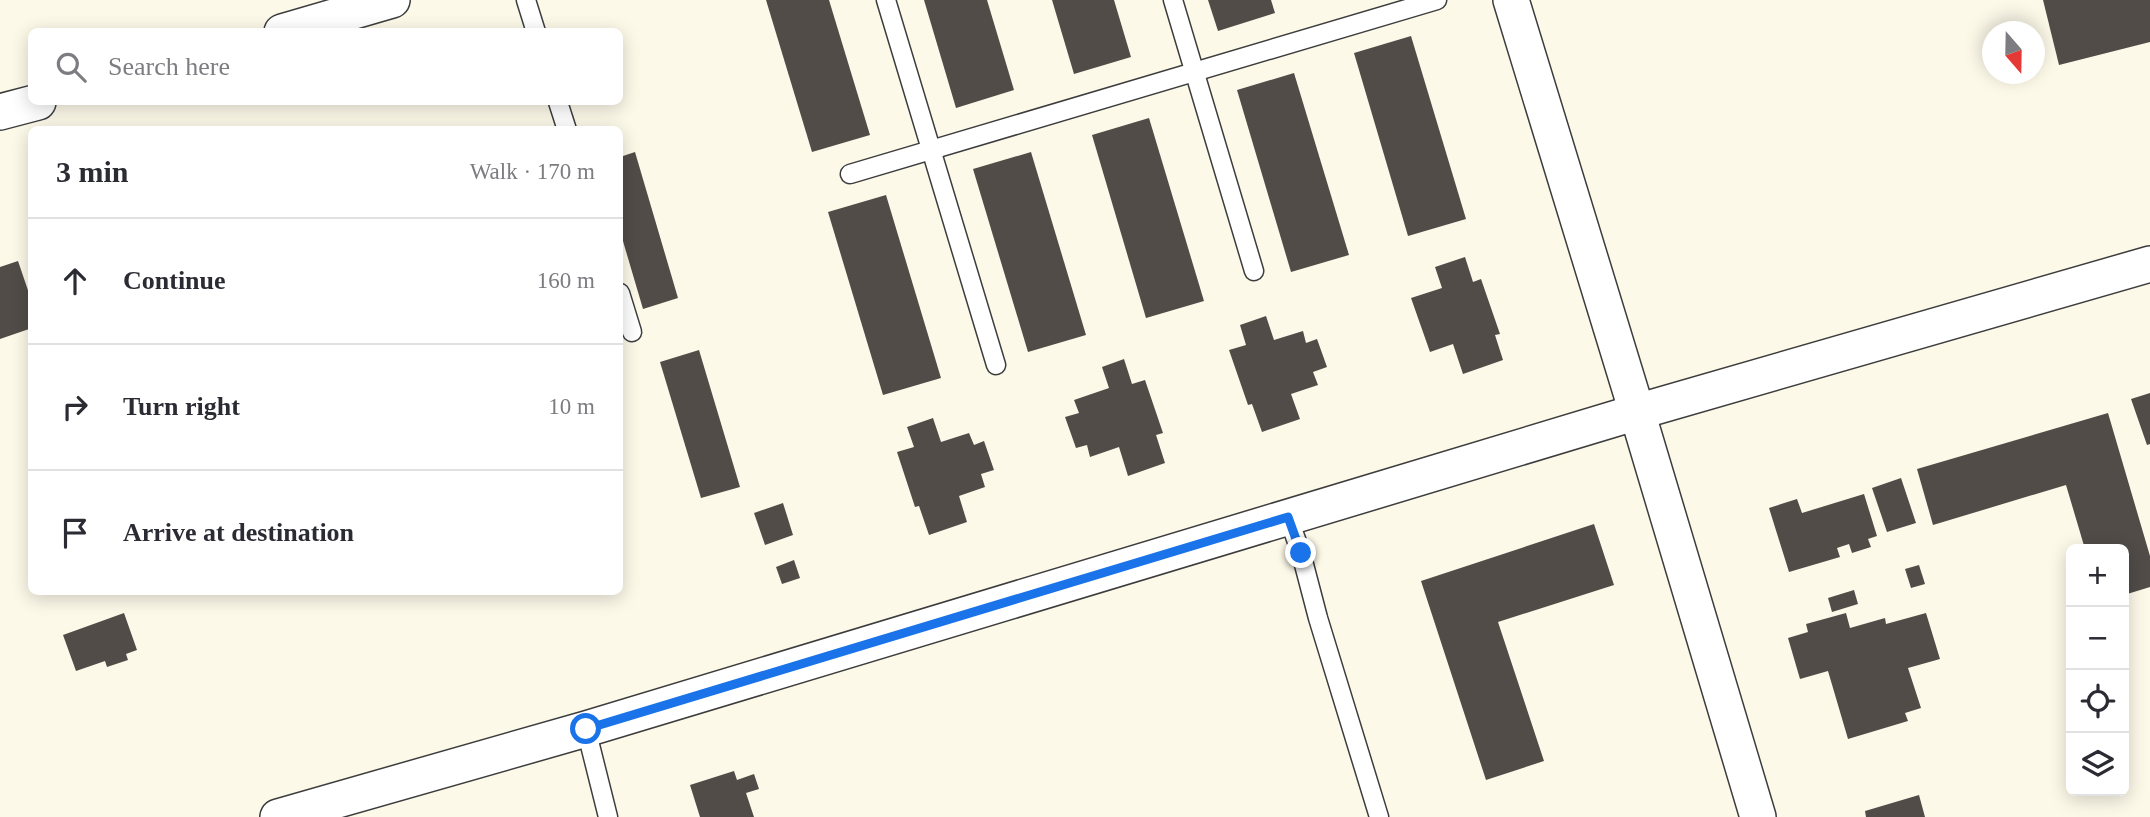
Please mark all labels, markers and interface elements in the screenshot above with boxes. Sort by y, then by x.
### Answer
north arrow [1982,21,2045,84]
search box [28,28,623,105]
icon: search [52,48,90,86]
text: Search here [108,52,230,81]
text: 3 min [56,155,129,188]
text: Walk · 170 m [470,159,595,184]
icon: ahead [56,262,94,300]
text: Continue [123,266,226,295]
text: 160 m [537,268,595,293]
icon: right [56,388,94,426]
text: Turn right [123,392,240,421]
text: 10 m [548,394,595,419]
icon: arrive [56,514,94,552]
text: Arrive at destination [123,518,354,547]
route end [1285,537,1316,568]
map controls [2066,544,2129,796]
button: + [2066,544,2129,607]
button: − [2066,607,2129,670]
button: locate [2066,670,2129,733]
route start [570,713,601,744]
button: layers [2066,733,2129,796]

